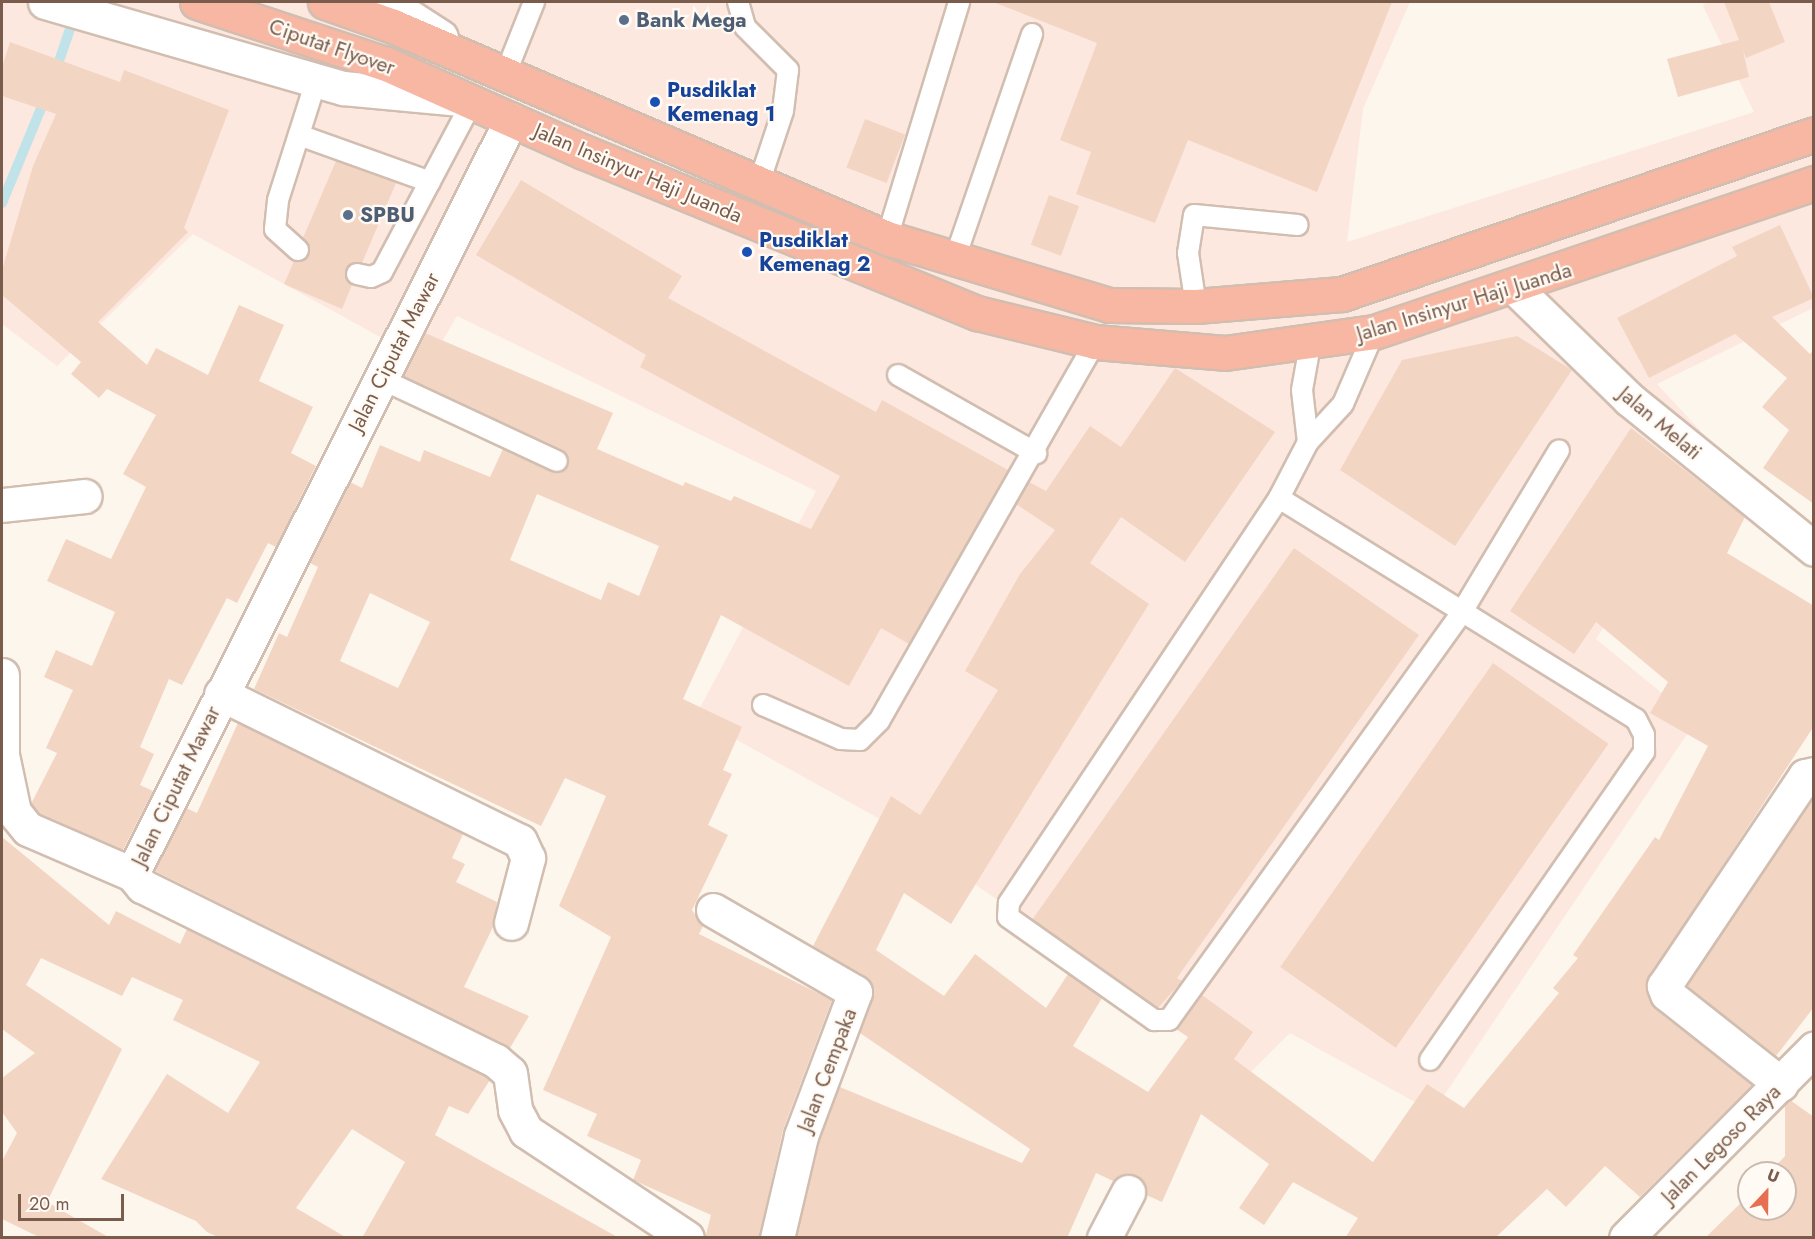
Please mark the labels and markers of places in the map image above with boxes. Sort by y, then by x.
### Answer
place label: Bank Mega [636,7,747,33]
marker: Bank Mega [617,13,631,27]
place label: Pusdiklat Kemenag 1 [667,77,776,127]
marker: Pusdiklat Kemenag 1 [648,95,662,109]
place label: SPBU [360,202,415,228]
marker: SPBU [341,208,355,222]
place label: Pusdiklat Kemenag 2 [759,227,871,277]
marker: Pusdiklat Kemenag 2 [740,245,754,259]

